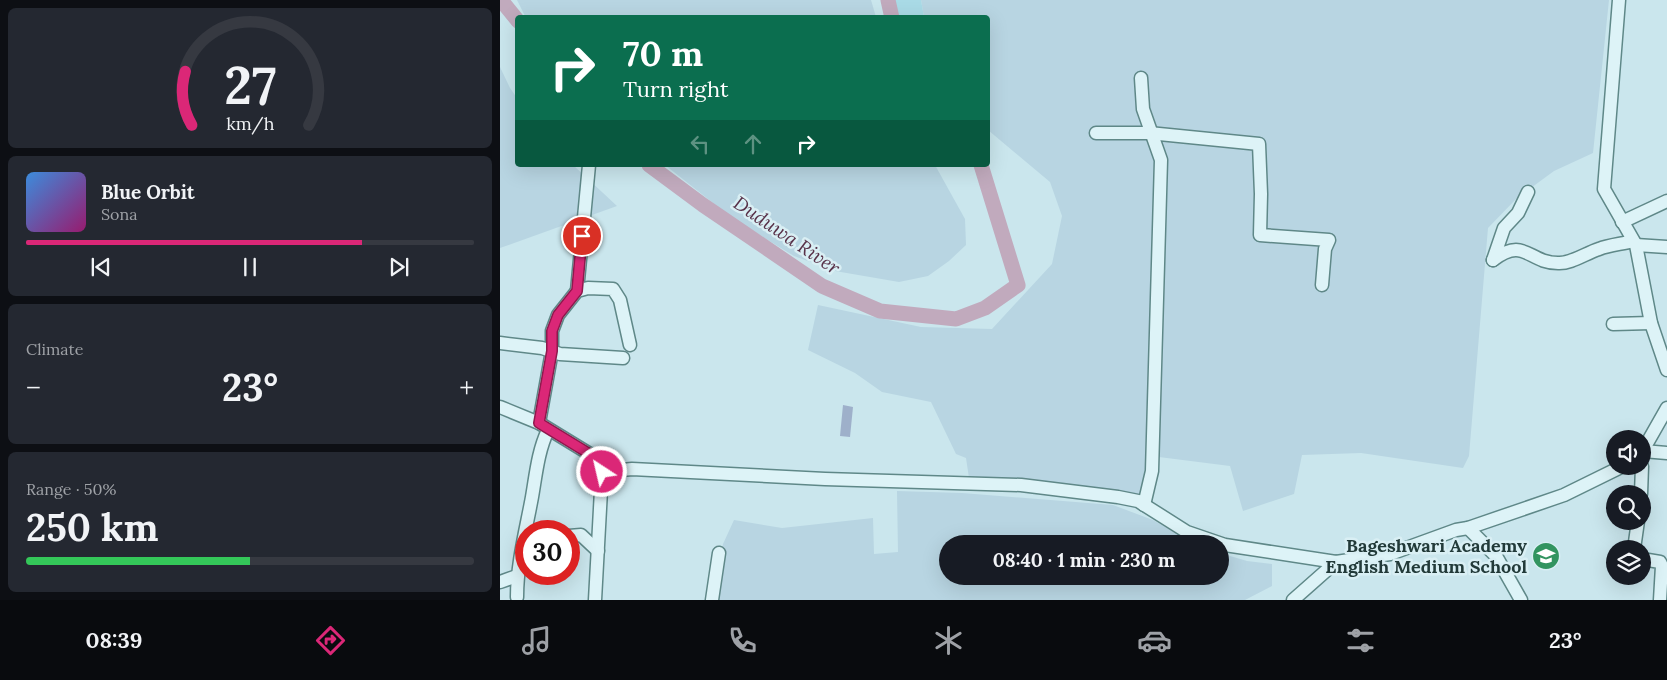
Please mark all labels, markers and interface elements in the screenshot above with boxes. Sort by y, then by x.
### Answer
text: 70 m [623,31,703,76]
icon: right [540,35,605,100]
text: 27 [224,52,276,118]
text: Turn right [623,75,728,103]
text: km/h [226,112,274,135]
icon: left [686,130,714,158]
icon: ahead [739,130,767,158]
icon: right [792,130,820,158]
text: Blue Orbit [101,180,195,204]
water label: Duduwa River [729,191,845,280]
text: Sona [101,204,137,224]
pin [561,215,603,257]
icon: arrive [568,222,596,250]
icon: previous [87,253,115,281]
icon: pause [236,253,264,281]
icon: next [385,253,413,281]
text: Climate [26,339,83,359]
text: 23° [222,363,278,411]
text: − [26,370,41,406]
text: + [459,370,474,406]
map controls [1606,430,1651,585]
button: sound [1606,430,1651,475]
position arrow [575,445,627,497]
text: Range · 50% [26,479,116,499]
button: search [1606,485,1651,530]
text: 250 km [26,503,158,551]
speed limit sign: 30 [515,520,580,585]
place label: Bageshwari Academy English Medium School [1325,534,1527,578]
button: layers [1606,540,1651,585]
school or university icon: Bageshwari Academy English Medium School [1531,541,1561,571]
text: 08:40 · 1 min · 230 m [993,548,1175,572]
icon: directions [313,623,348,658]
icon: music [519,623,554,658]
icon: phone [725,623,760,658]
icon: climate [931,623,966,658]
icon: car [1137,623,1172,658]
icon: filters [1343,623,1378,658]
text: 08:39 [85,626,143,654]
text: 23° [1549,626,1581,654]

